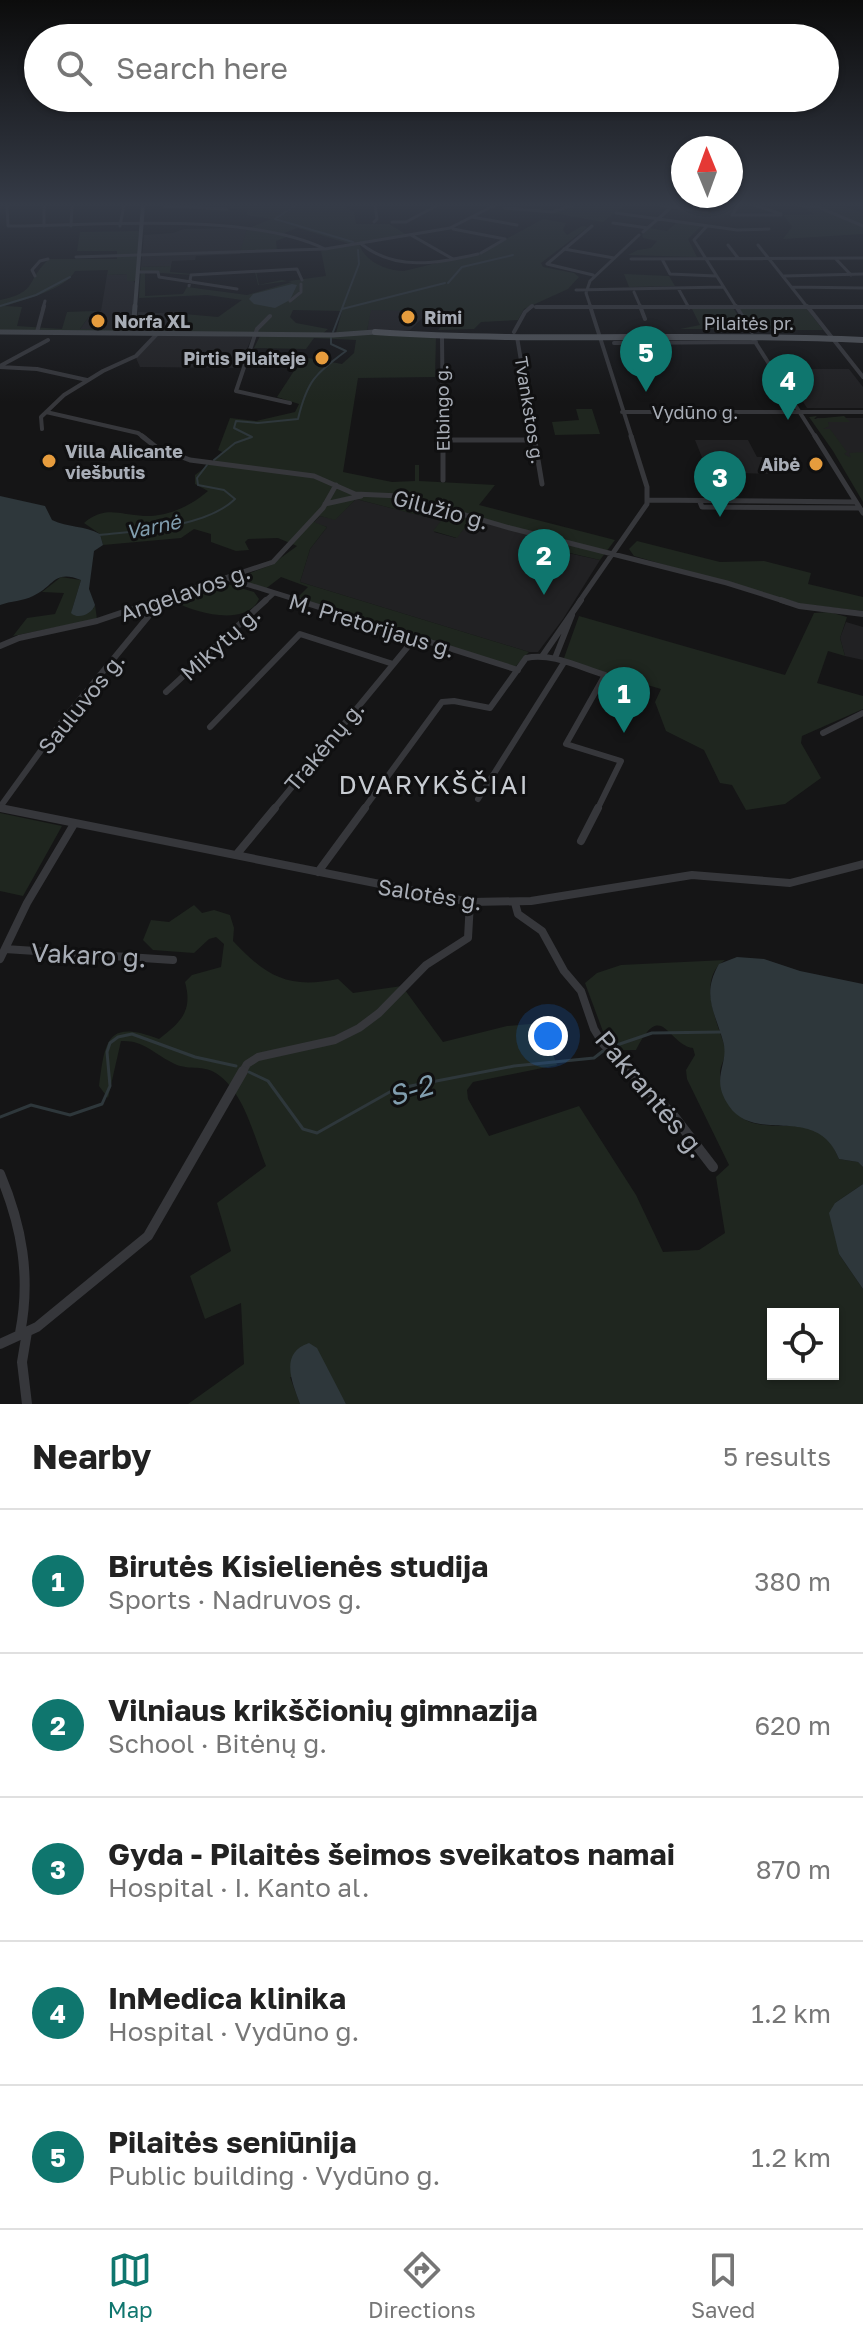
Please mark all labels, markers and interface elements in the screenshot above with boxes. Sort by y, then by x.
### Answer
search box [24,24,839,112]
icon: search [52,46,96,90]
text: Search here [116,50,288,86]
north arrow [671,136,743,208]
place label: Rimi [424,306,462,328]
marker: Rimi [399,308,417,326]
place label: Norfa XL [114,310,190,332]
marker: Norfa XL [89,312,107,330]
street label: Pilaitės pr. [704,312,794,334]
pin: 5 [620,326,672,392]
place label: Pirtis Pilaiteje [183,347,306,369]
marker: Pirtis Pilaiteje [313,349,331,367]
pin: 4 [762,354,814,420]
street label: Tvankstos g. [511,355,549,465]
street label: Elbingo g. [430,365,454,451]
street label: Vydūno g. [652,401,738,423]
place label: Villa Alicante viešbutis [65,440,183,483]
pin: 3 [694,451,746,517]
marker: Villa Alicante viešbutis [40,452,58,470]
place label: Aibė [761,453,800,475]
marker: Aibė [807,455,825,473]
street label: Gilužio g. [390,483,492,535]
water label: Varnė [124,508,184,543]
pin: 2 [518,529,570,595]
street label: Angelavos g. [116,557,254,627]
street label: M. Pretorijaus g. [286,587,458,663]
street label: Mikytų g. [174,600,266,686]
street label: Sauluvos g. [32,647,130,759]
pin: 1 [598,667,650,733]
street label: Trakėnų g. [278,695,370,797]
district label: DVARYKŠČIAI [338,769,530,800]
street label: Salotės g. [376,872,484,916]
street label: Vakaro g. [31,937,147,973]
your location [528,1016,568,1056]
street label: Pakrantės g. [589,1024,713,1164]
water label: S-2 [384,1067,439,1112]
map controls [767,1308,839,1380]
button: locate [767,1308,839,1380]
text: Nearby [32,1436,152,1476]
text: 5 results [723,1441,831,1472]
text: Birutės Kisielienės studija [108,1548,489,1584]
text: 1 [51,1566,65,1597]
text: 380 m [754,1566,831,1597]
text: Sports · Nadruvos g. [108,1584,362,1615]
text: Vilniaus krikščionių gimnazija [108,1692,538,1728]
text: 2 [50,1710,66,1741]
text: 620 m [755,1710,831,1741]
text: School · Bitėnų g. [108,1728,327,1759]
text: Gyda - Pilaitės šeimos sveikatos namai [108,1836,675,1872]
text: 3 [50,1854,66,1885]
text: 870 m [756,1854,831,1885]
text: Hospital · I. Kanto al. [108,1872,369,1903]
text: InMedica klinika [108,1980,346,2016]
text: 4 [50,1998,66,2029]
text: 1.2 km [751,1998,831,2029]
text: Hospital · Vydūno g. [108,2016,359,2047]
text: Pilaitės seniūnija [108,2124,357,2160]
text: 5 [50,2142,66,2173]
text: 1.2 km [751,2142,831,2173]
text: Public building · Vydūno g. [108,2160,440,2191]
tab: Map [108,2248,153,2323]
tab: Directions [368,2248,476,2323]
tab: Saved [691,2248,755,2323]

